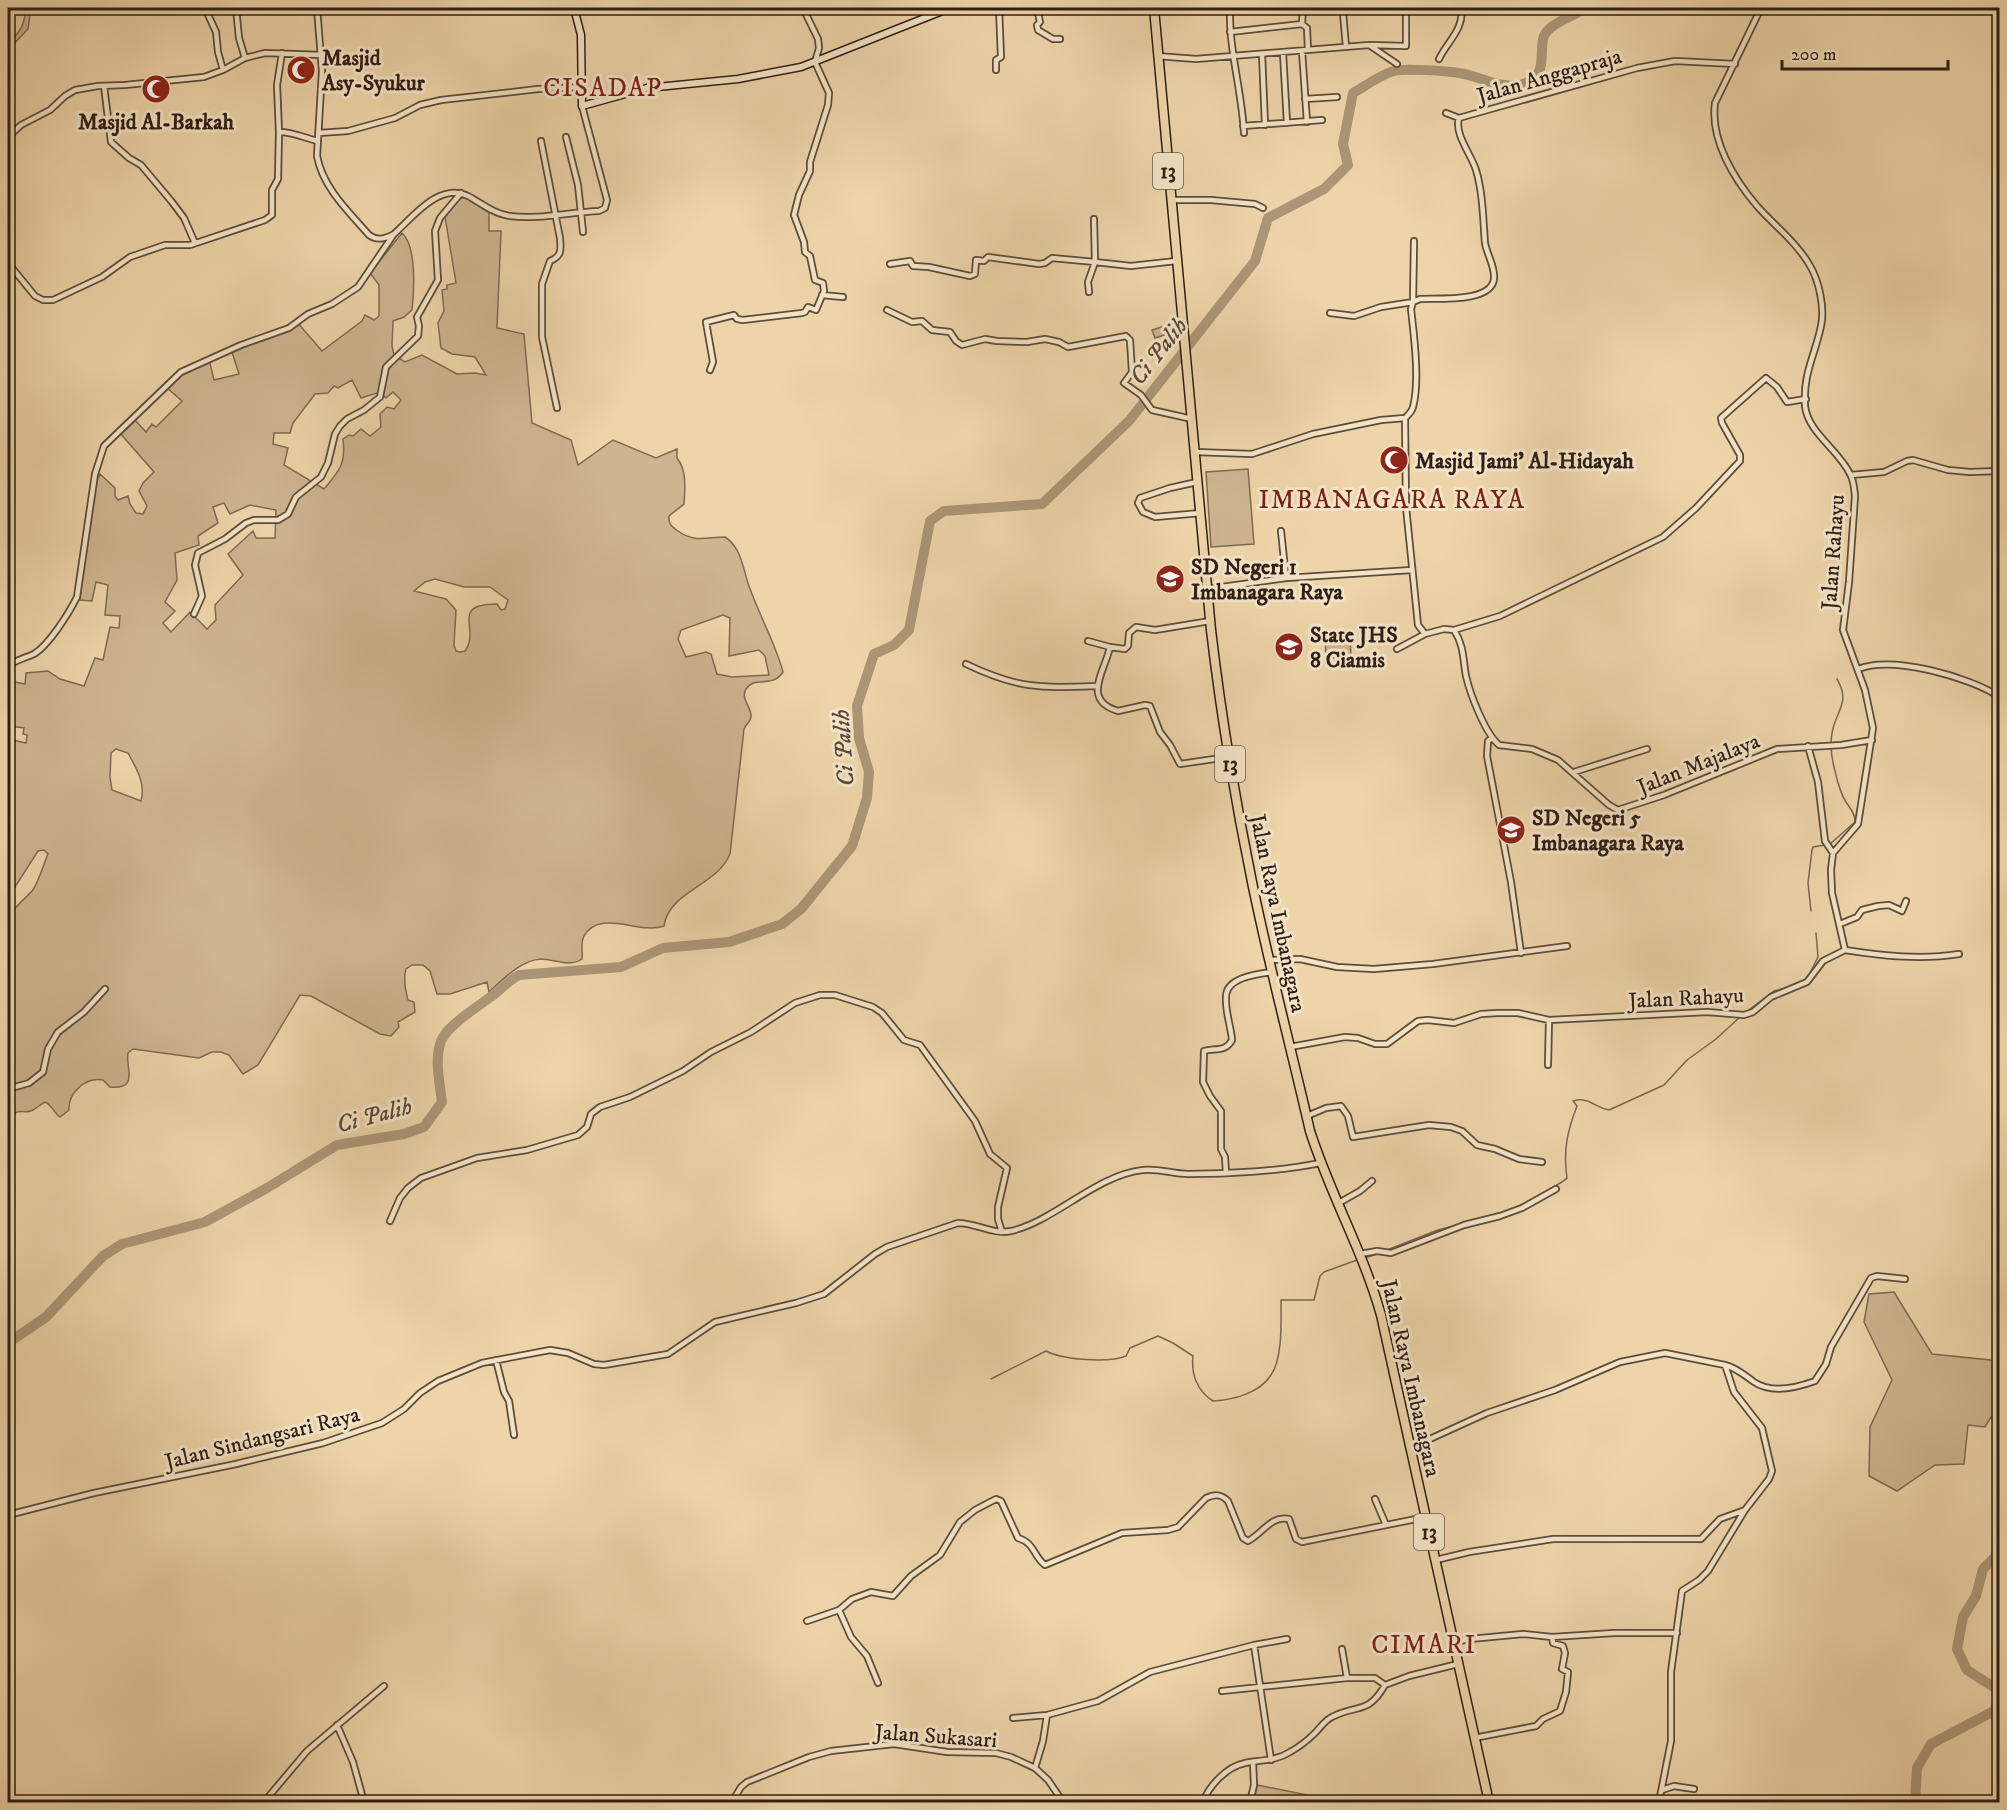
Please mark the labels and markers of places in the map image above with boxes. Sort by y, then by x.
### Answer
place label: Masjid Asy-Syukur [321,45,426,97]
mosque icon: Masjid Asy-Syukur [285,54,317,86]
mosque icon: Masjid Al-Barkah [140,73,172,105]
place label: Masjid Al-Barkah [78,109,234,137]
mosque icon: Masjid Jami' Al-Hidayah [1378,444,1410,476]
place label: Masjid Jami' Al-Hidayah [1415,448,1634,476]
place label: SD Negeri 1 Imbanagara Raya [1191,554,1344,606]
school or university icon: SD Negeri 1 Imbanagara Raya [1154,563,1186,595]
place label: State JHS 8 Ciamis [1310,622,1398,674]
school or university icon: State JHS 8 Ciamis [1273,631,1305,663]
place label: SD Negeri 5 Imbanagara Raya [1532,805,1685,857]
school or university icon: SD Negeri 5 Imbanagara Raya [1495,814,1527,846]

